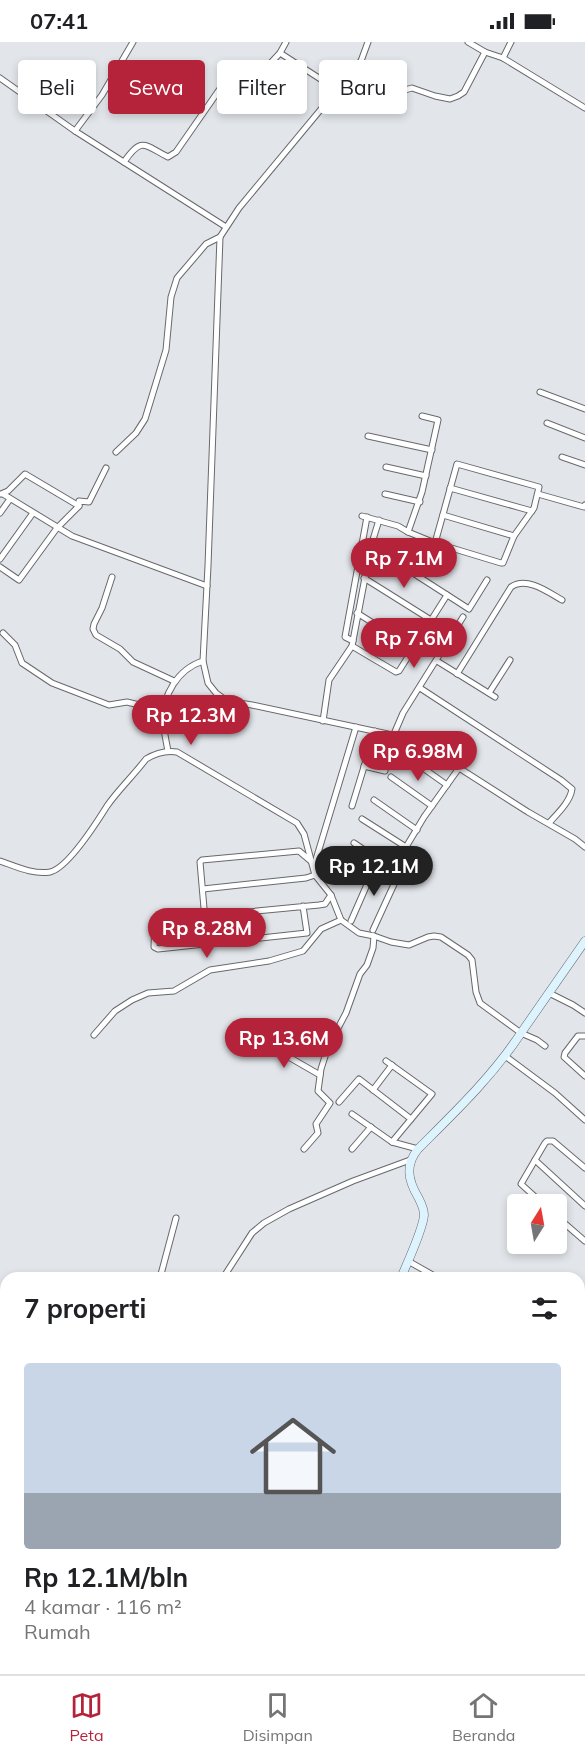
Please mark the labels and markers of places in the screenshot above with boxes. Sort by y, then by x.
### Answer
pin: Rp 7.1M [349,538,459,589]
pin: Rp 7.6M [359,618,469,669]
pin: Rp 12.3M [129,695,253,746]
pin: Rp 6.98M [356,731,480,782]
pin: Rp 12.1M [312,846,436,897]
pin: Rp 8.28M [145,908,269,959]
pin: Rp 13.6M [222,1018,346,1069]

